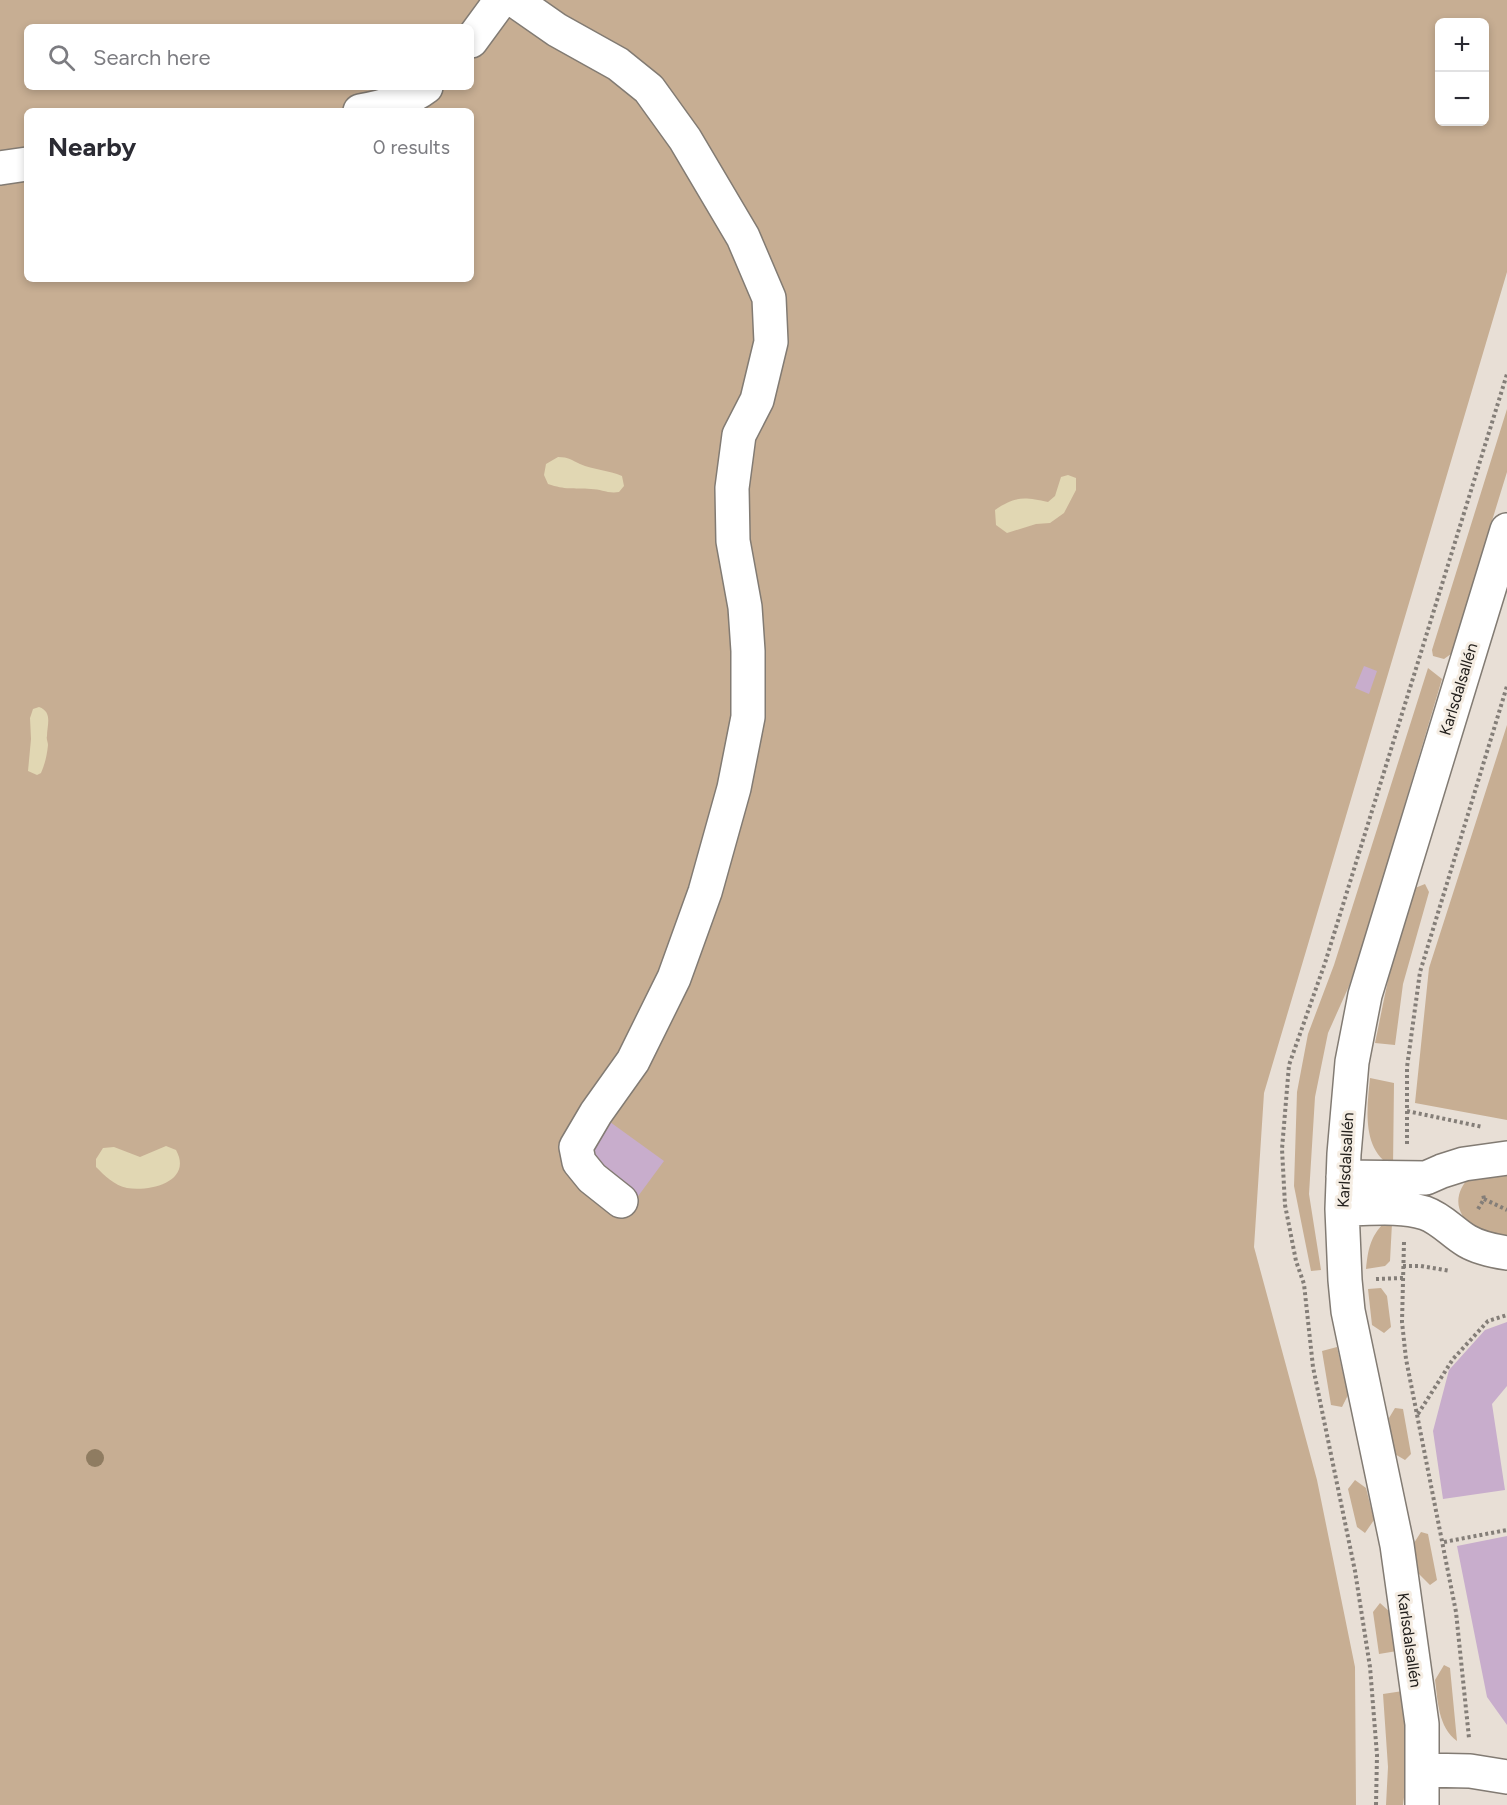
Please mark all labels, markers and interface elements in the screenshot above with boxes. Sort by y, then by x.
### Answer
map controls [1435,18,1489,126]
button: + [1435,18,1489,72]
search box [24,24,474,90]
icon: search [45,41,78,74]
text: Search here [93,44,211,71]
button: − [1435,72,1489,126]
text: Nearby [48,131,136,163]
text: 0 results [373,135,450,159]
street label: Karlsdalsallén [1435,641,1482,738]
street label: Karlsdalsallén [1334,1112,1357,1208]
street label: Karlsdalsallén [1393,1591,1426,1689]

